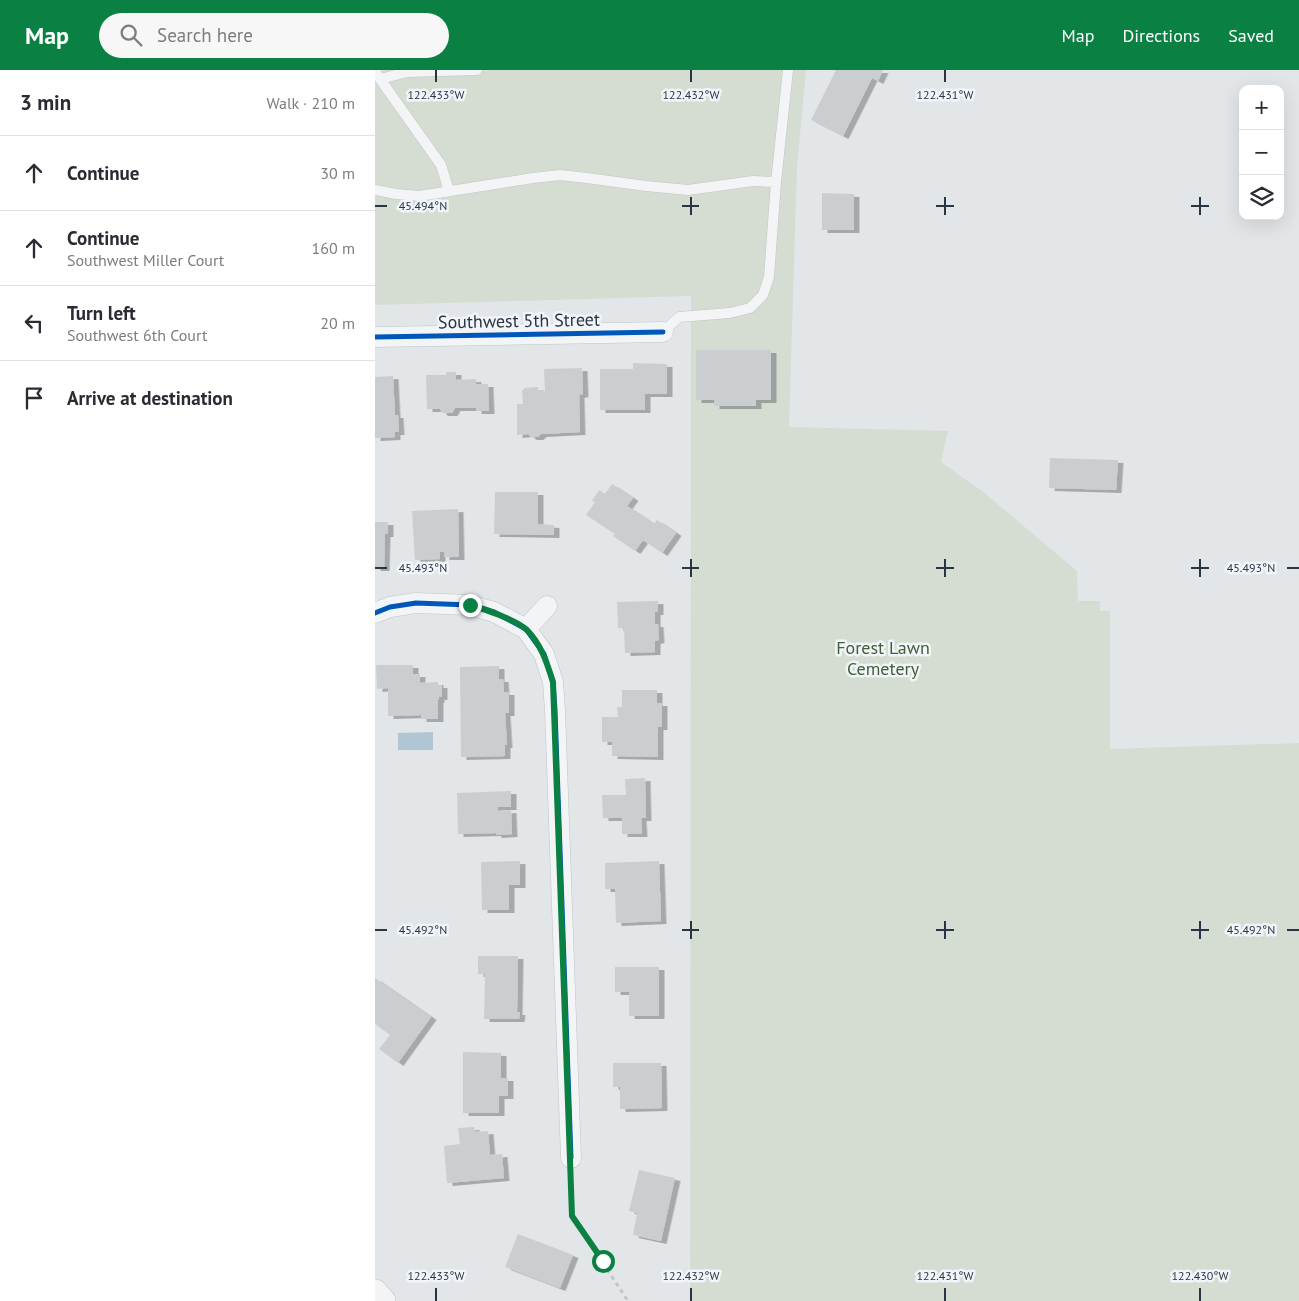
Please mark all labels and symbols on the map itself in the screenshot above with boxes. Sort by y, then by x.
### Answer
text: 122.433°W [408,87,464,102]
text: 122.432°W [663,87,719,102]
text: 122.431°W [917,87,973,102]
text: 45.494°N [399,198,447,213]
street label: Southwest 5th Street [438,308,600,333]
text: 45.493°N [399,560,447,575]
text: 45.493°N [1227,560,1275,575]
route end [459,594,482,617]
park label: Forest Lawn Cemetery [836,636,930,680]
text: 45.492°N [399,922,447,937]
text: 45.492°N [1227,922,1275,937]
route start [592,1250,615,1273]
text: 122.433°W [408,1268,464,1283]
text: 122.432°W [663,1268,719,1283]
text: 122.431°W [917,1268,973,1283]
text: 122.430°W [1172,1268,1228,1283]

